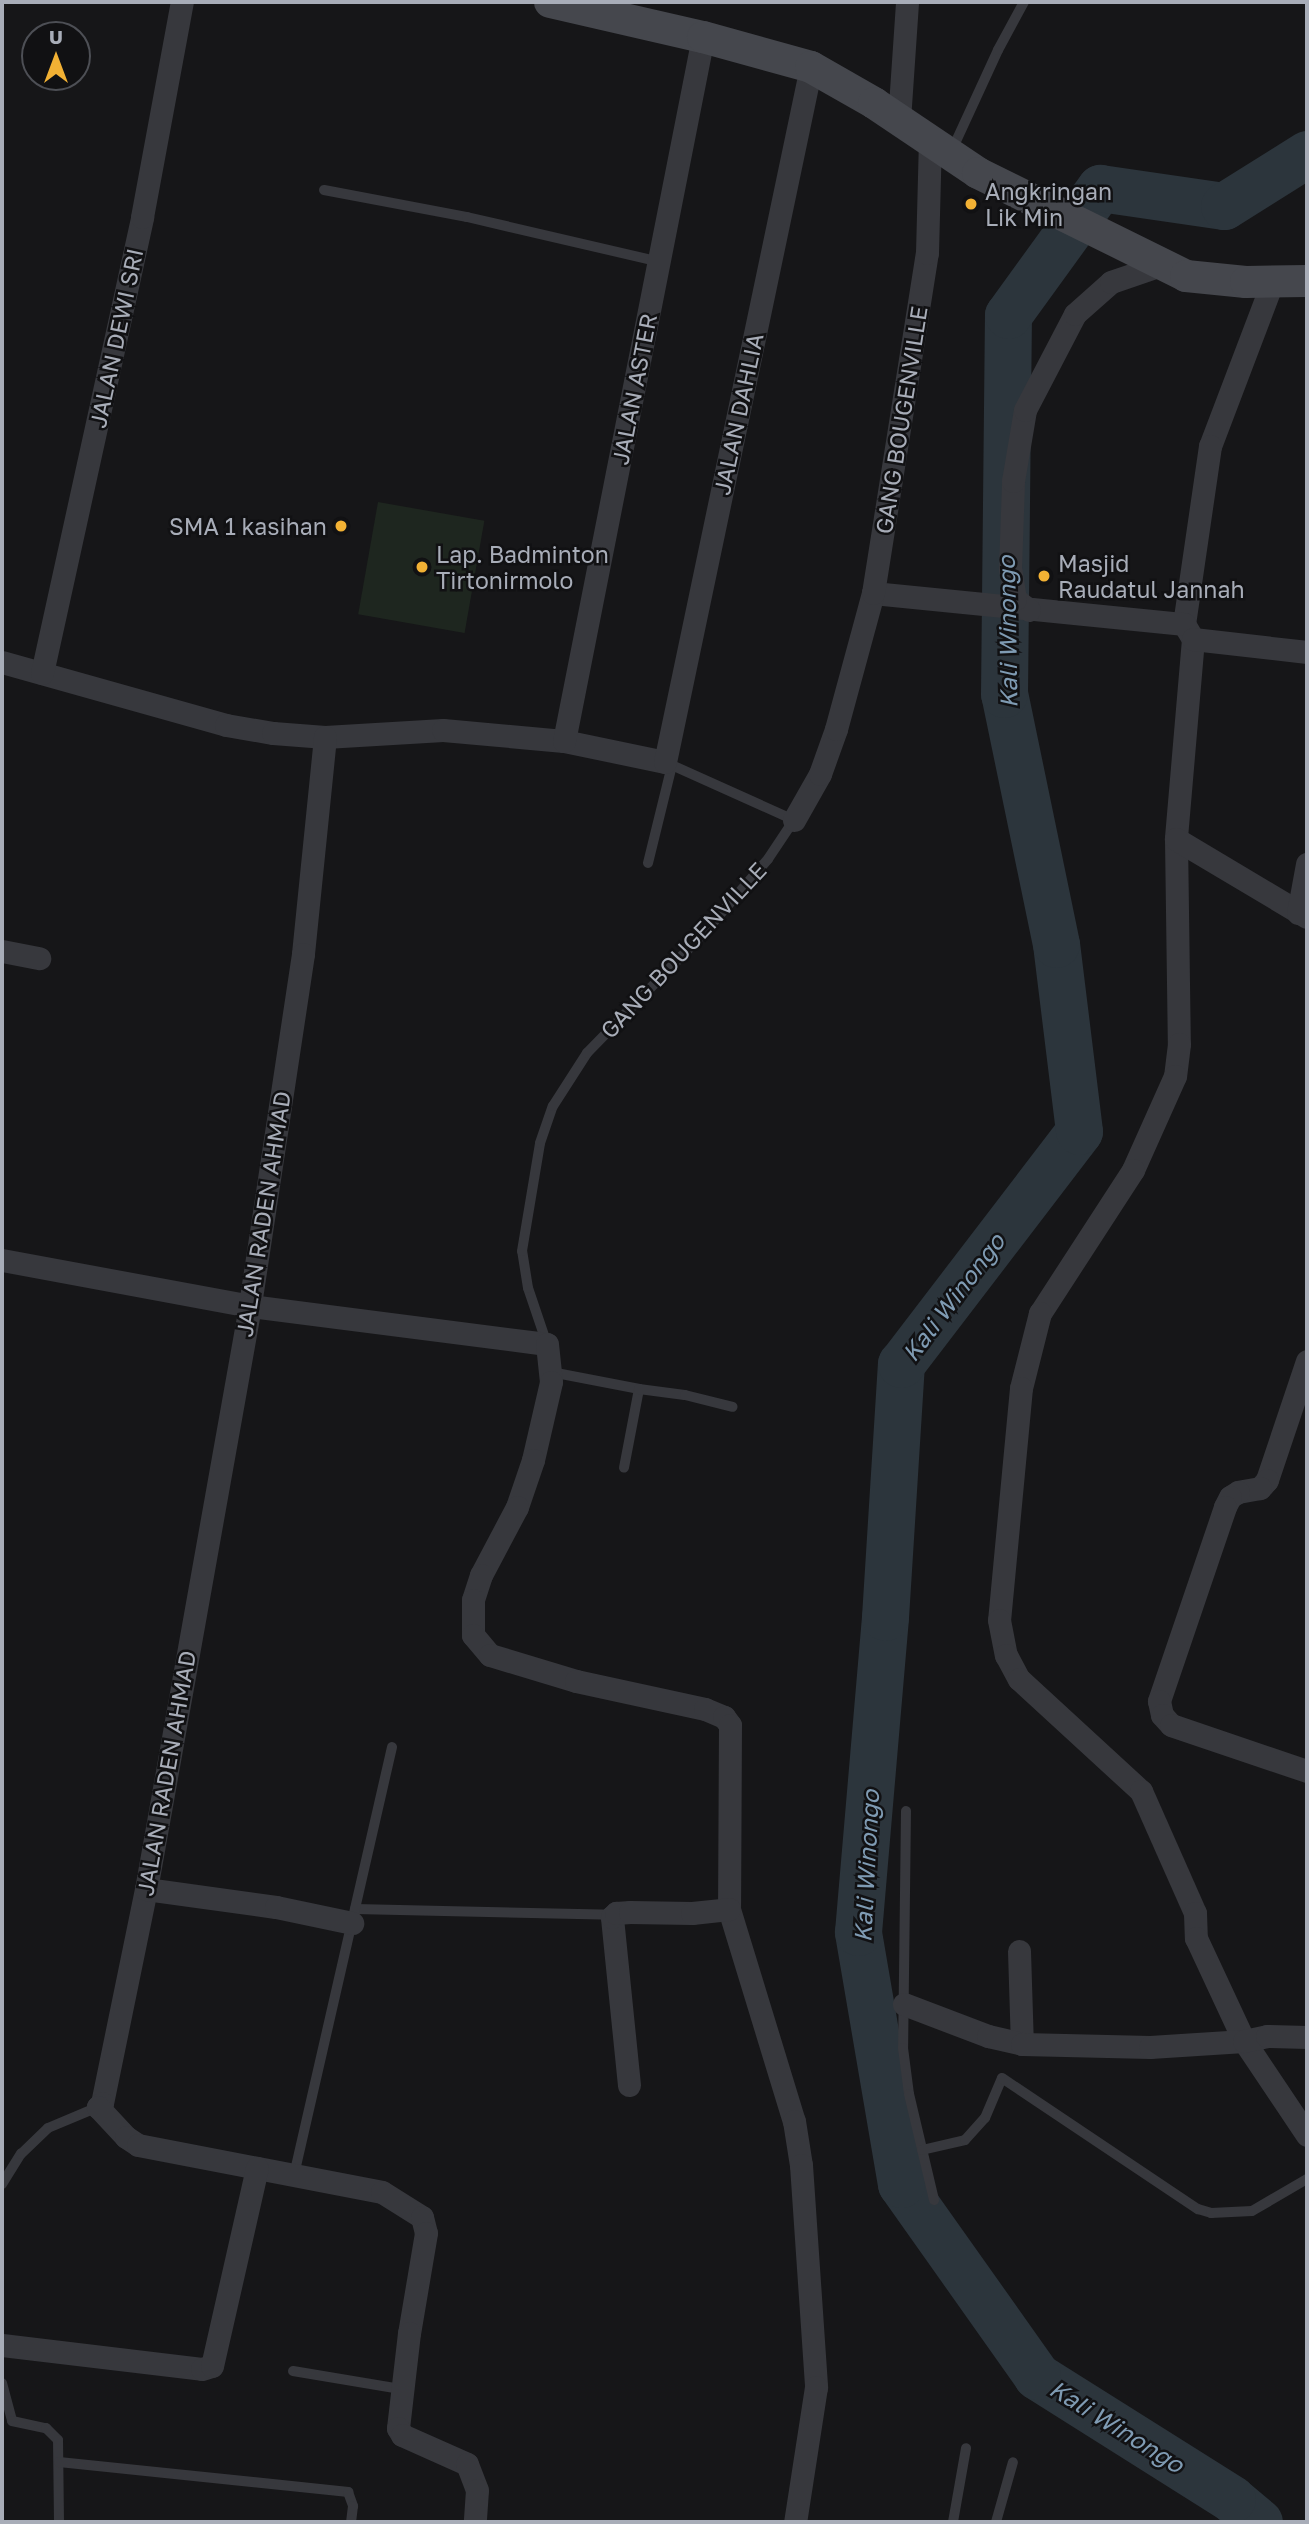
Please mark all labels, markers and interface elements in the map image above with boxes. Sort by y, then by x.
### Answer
north arrow [21,21,91,91]
text: U [49,25,63,48]
place label: Angkringan Lik Min [985,177,1112,231]
marker: Angkringan Lik Min [963,196,979,212]
street label: JALAN DEWI SRI [84,246,148,430]
street label: GANG BOUGENVILLE [869,304,933,536]
street label: JALAN ASTER [606,311,662,467]
street label: JALAN DAHLIA [707,331,769,497]
place label: SMA 1 kasihan [169,512,327,540]
marker: SMA 1 kasihan [333,518,349,534]
place label: Lap. Badminton Tirtonirmolo [436,540,609,594]
place label: Masjid Raudatul Jannah [1058,549,1245,603]
water label: Kali Winongo [991,555,1023,709]
marker: Lap. Badminton Tirtonirmolo [414,559,430,575]
marker: Masjid Raudatul Jannah [1036,568,1052,584]
street label: GANG BOUGENVILLE [594,856,772,1044]
street label: JALAN RADEN AHMAD [230,1089,296,1339]
water label: Kali Winongo [896,1227,1010,1367]
street label: JALAN RADEN AHMAD [131,1648,201,1898]
water label: Kali Winongo [848,1789,884,1943]
water label: Kali Winongo [1045,2373,1189,2479]

